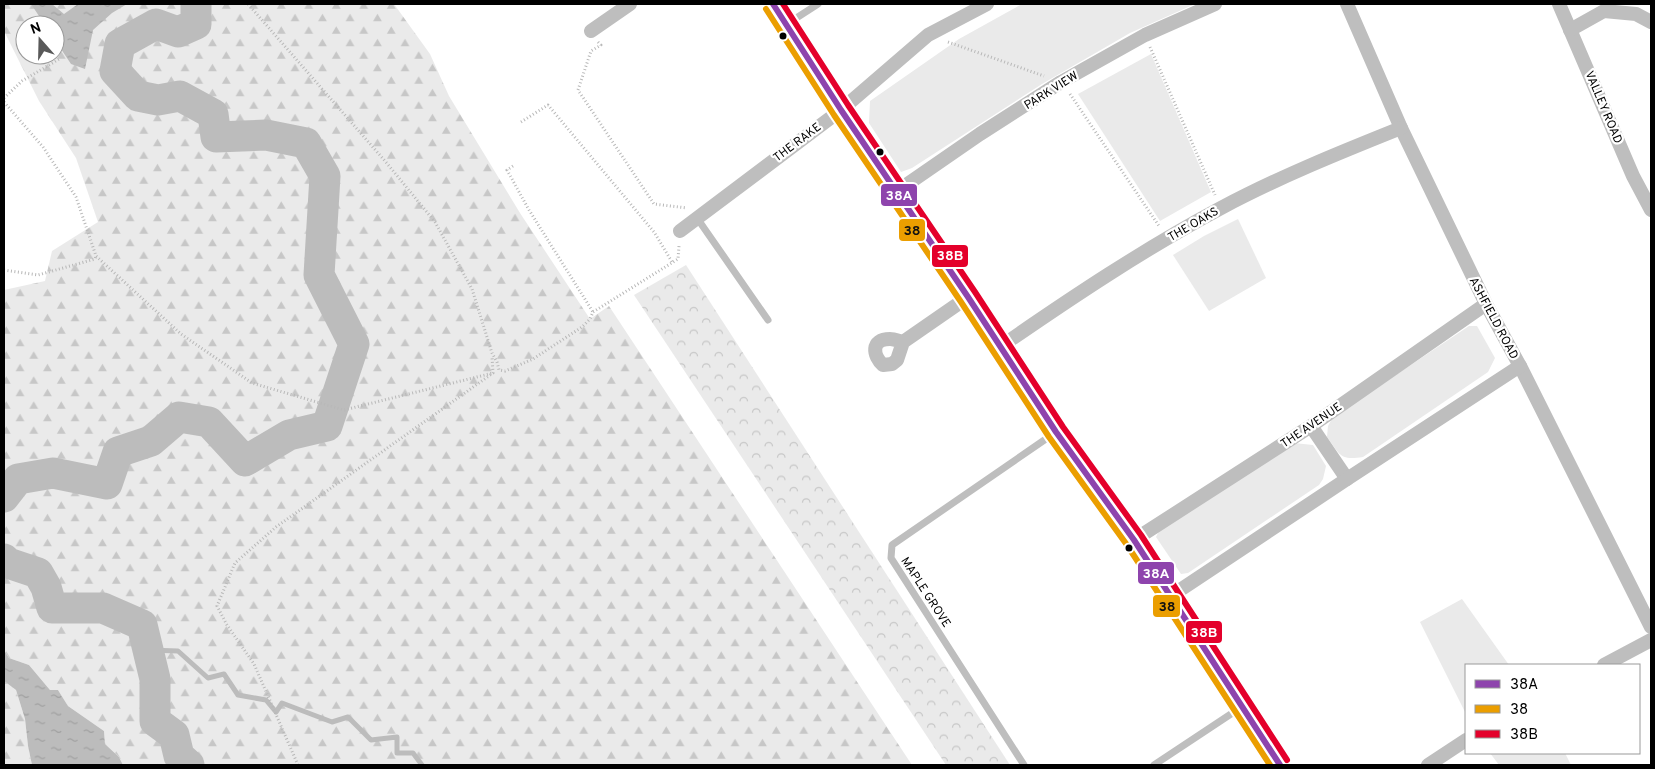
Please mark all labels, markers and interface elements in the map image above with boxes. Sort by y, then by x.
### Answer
north arrow [15,15,65,65]
text: N [28,19,44,39]
unlabelled marker [778,31,788,41]
street label: PARK VIEW [1022,68,1082,114]
street label: VALLEY ROAD [1581,69,1626,146]
street label: THE RAKE [770,120,825,166]
unlabelled marker [875,147,885,157]
line badge: 38A [880,183,918,207]
text: 38A [886,188,913,205]
street label: THE OAKS [1165,204,1222,246]
line badge: 38 [898,218,926,242]
text: 38 [903,223,921,240]
line badge: 38B [931,244,969,268]
text: 38B [937,248,963,265]
street label: ASHFIELD ROAD [1465,275,1521,362]
street label: THE AVENUE [1278,399,1345,452]
unlabelled marker [1124,543,1134,553]
street label: MAPLE GROVE [896,554,954,631]
line badge: 38A [1137,561,1175,585]
text: 38A [1143,566,1170,583]
line badge: 38 [1152,594,1181,618]
text: 38 [1158,599,1176,616]
line badge: 38B [1185,620,1223,644]
text: 38B [1191,625,1217,642]
legend [1465,664,1640,754]
text: 38A [1510,676,1538,695]
text: 38 [1510,701,1528,720]
text: 38B [1510,726,1538,745]

